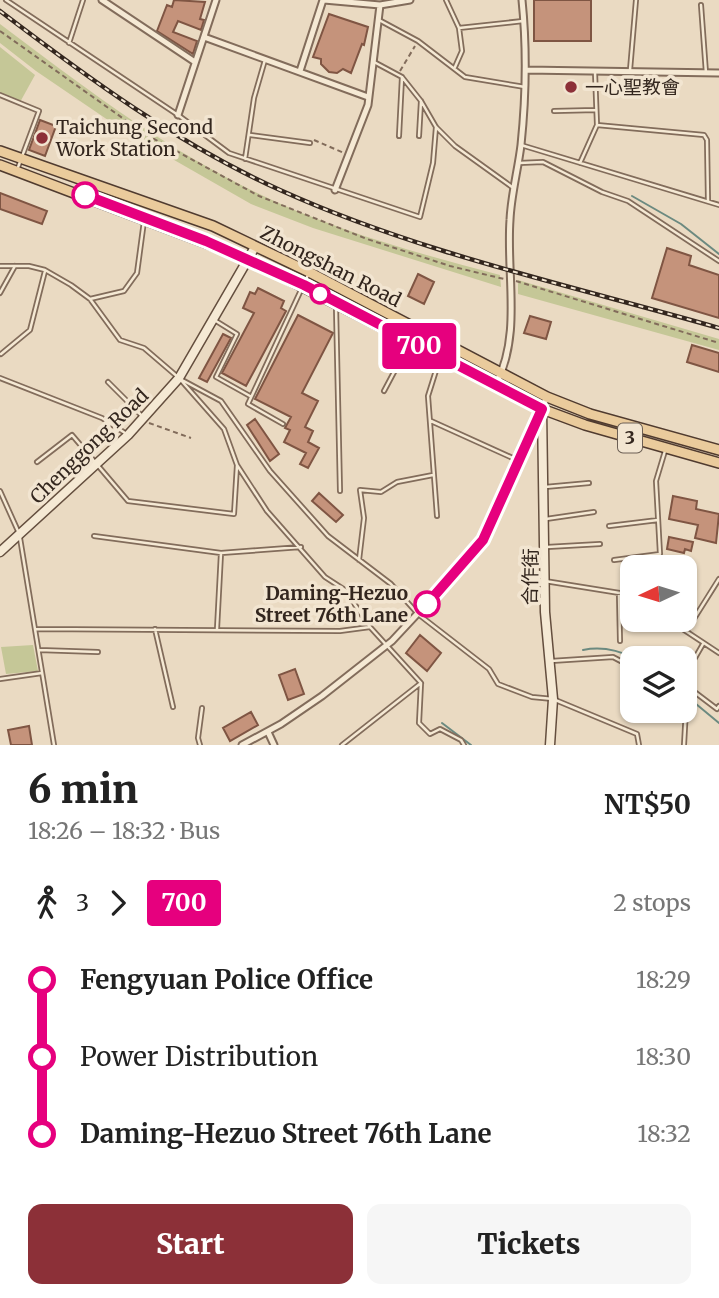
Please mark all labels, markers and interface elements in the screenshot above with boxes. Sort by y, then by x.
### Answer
place label: 一心聖教會 [585,75,680,99]
marker: 一心聖教會 [563,79,579,95]
place label: Taichung Second Work Station [55,115,213,161]
marker: Taichung Second Work Station [34,130,50,146]
unlabelled marker [72,182,98,208]
street label: Zhongshan Road [257,220,405,312]
unlabelled marker [310,284,330,304]
line badge: 700 [379,323,459,369]
text: 700 [396,330,442,361]
street label: Chenggong Road [25,383,153,509]
road number: 3 [618,424,642,452]
street label: 合作街 [518,548,542,606]
north arrow [620,555,696,632]
map controls [620,555,697,723]
place label: Daming-Hezuo Street 76th Lane [255,581,408,627]
marker: Daming-Hezuo Street 76th Lane [414,591,440,617]
button: layers [620,646,697,723]
text: 6 min [28,766,138,813]
text: NT$50 [604,788,691,821]
text: 18:26 – 18:32 · Bus [28,816,220,845]
icon: walk [28,884,66,922]
icon: forward [99,884,137,922]
text: 700 [161,887,207,918]
text: 3 [76,888,89,917]
text: 2 stops [613,888,691,917]
text: Fengyuan Police Office [80,963,373,996]
text: 18:29 [636,965,691,994]
text: Power Distribution [80,1040,318,1073]
text: 18:30 [636,1042,691,1071]
text: Daming-Hezuo Street 76th Lane [80,1117,491,1150]
text: 18:32 [637,1119,691,1148]
button: Start [28,1204,353,1284]
button: Tickets [367,1204,691,1284]

